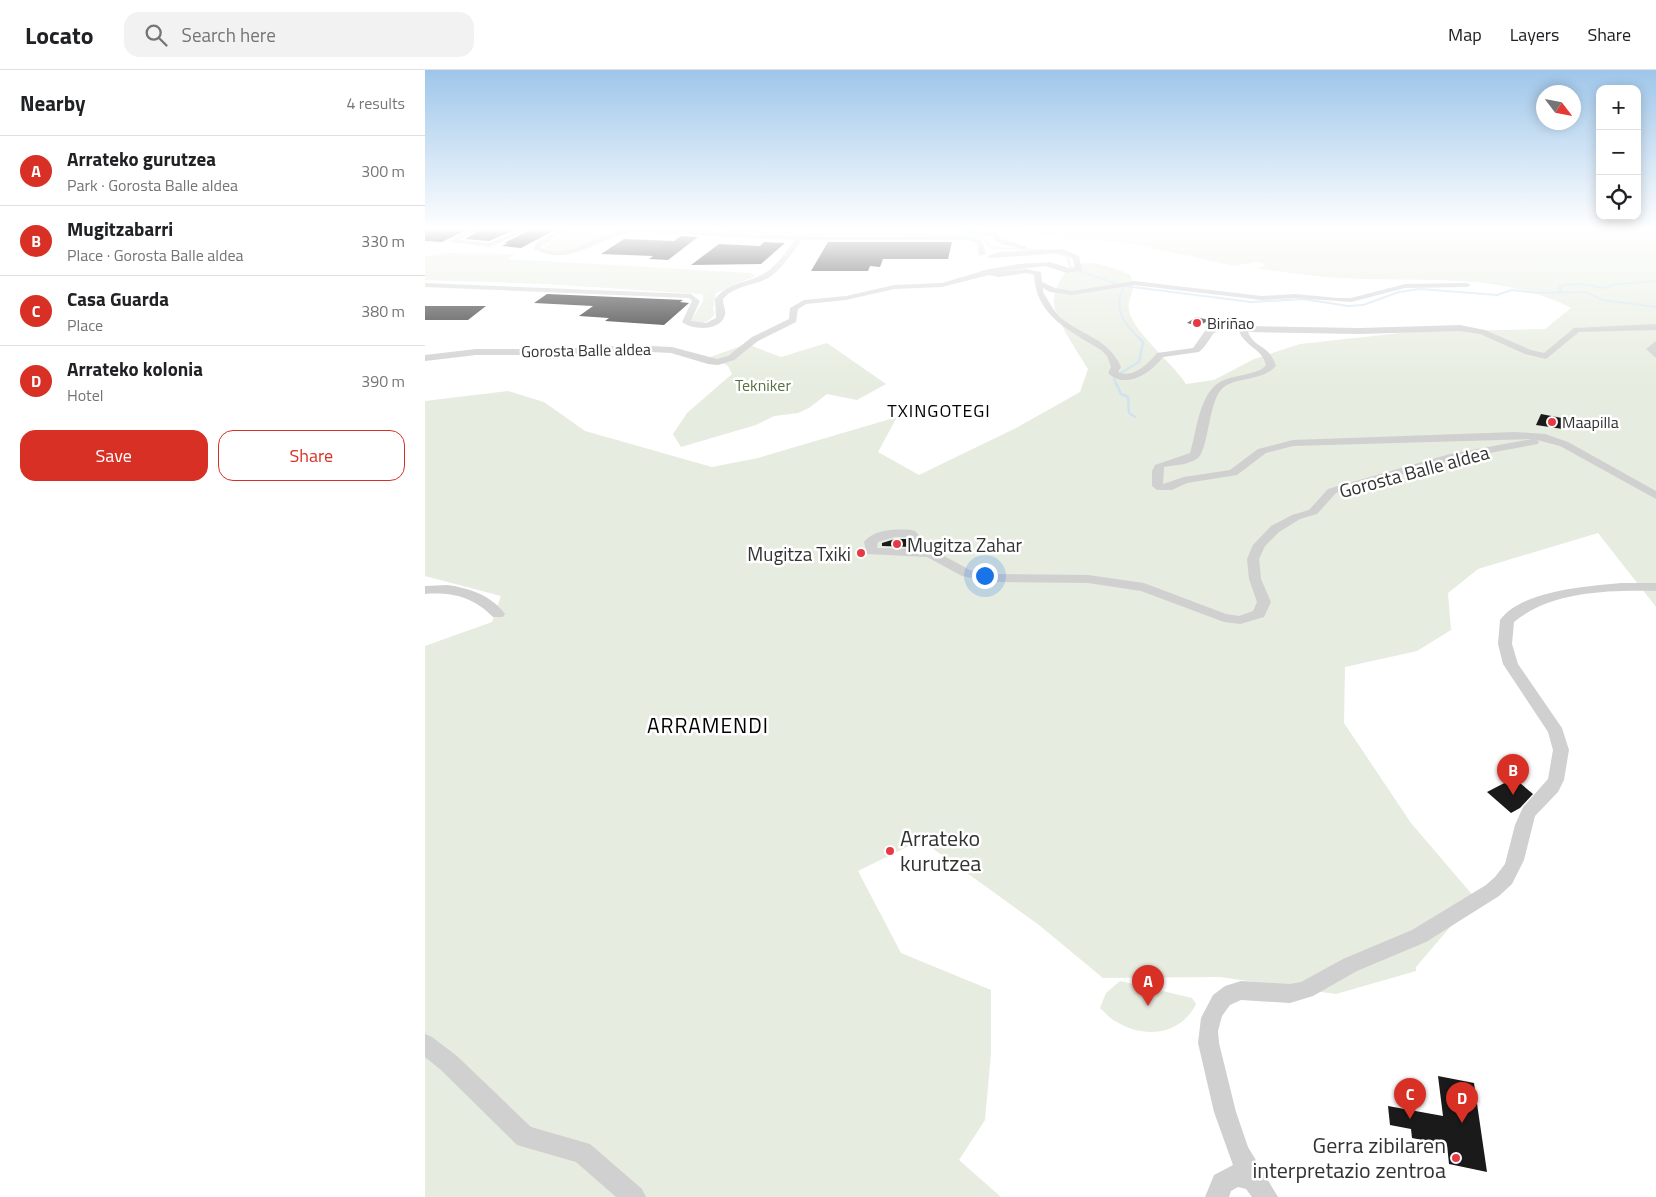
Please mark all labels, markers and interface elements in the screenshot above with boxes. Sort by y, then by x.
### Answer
search box [124,12,474,57]
text: Locato [25,17,94,53]
text: Search here [182,20,276,49]
icon: search [142,21,170,49]
text: Map [1448,21,1482,48]
text: Layers [1510,21,1559,48]
text: Share [1587,21,1631,48]
north arrow [1536,85,1581,130]
map controls [1596,85,1641,220]
button: + [1596,85,1641,130]
text: Nearby [20,87,85,119]
text: 4 results [346,91,405,115]
button: − [1596,130,1641,175]
text: Arrateko gurutzea [67,144,216,173]
text: A [31,159,41,183]
text: 300 m [361,159,405,183]
text: Park · Gorosta Balle aldea [67,173,238,197]
button: locate [1596,175,1641,220]
text: Mugitzabarri [67,214,173,243]
text: B [31,229,41,253]
text: 330 m [361,229,405,253]
text: Place · Gorosta Balle aldea [67,243,244,267]
text: Casa Guarda [67,284,169,313]
text: C [32,299,40,323]
text: 380 m [361,299,405,323]
place label: Biriñao [1207,311,1254,335]
text: Place [67,313,103,337]
marker: Biriñao [1191,317,1203,329]
street label: Gorosta Balle aldea [521,337,651,363]
text: Arrateko kolonia [67,354,203,383]
text: D [31,369,41,393]
text: 390 m [361,369,405,393]
park label: Tekniker [735,373,791,397]
text: Hotel [67,383,104,407]
district label: TXINGOTEGI [887,397,991,424]
place label: Maapilla [1562,410,1619,434]
marker: Maapilla [1546,416,1558,428]
button: Save [20,430,208,481]
button: Share [218,430,405,481]
street label: Gorosta Balle aldea [1336,437,1493,505]
place label: Mugitza Zahar [907,530,1022,559]
marker: Mugitza Zahar [891,538,903,550]
place label: Mugitza Txiki [747,539,851,568]
marker: Mugitza Txiki [855,547,867,559]
your location [972,563,998,589]
district label: ARRAMENDI [647,709,769,741]
pin: B [1497,754,1529,795]
place label: Arrateko kurutzea [900,821,981,880]
marker: Arrateko kurutzea [884,845,896,857]
pin: A [1132,965,1164,1006]
pin: C [1394,1078,1426,1119]
pin: D [1446,1082,1478,1123]
place label: Gerra zibilaren interpretazio zentroa [1252,1128,1446,1187]
marker: Gerra zibilaren interpretazio zentroa [1450,1152,1462,1164]

